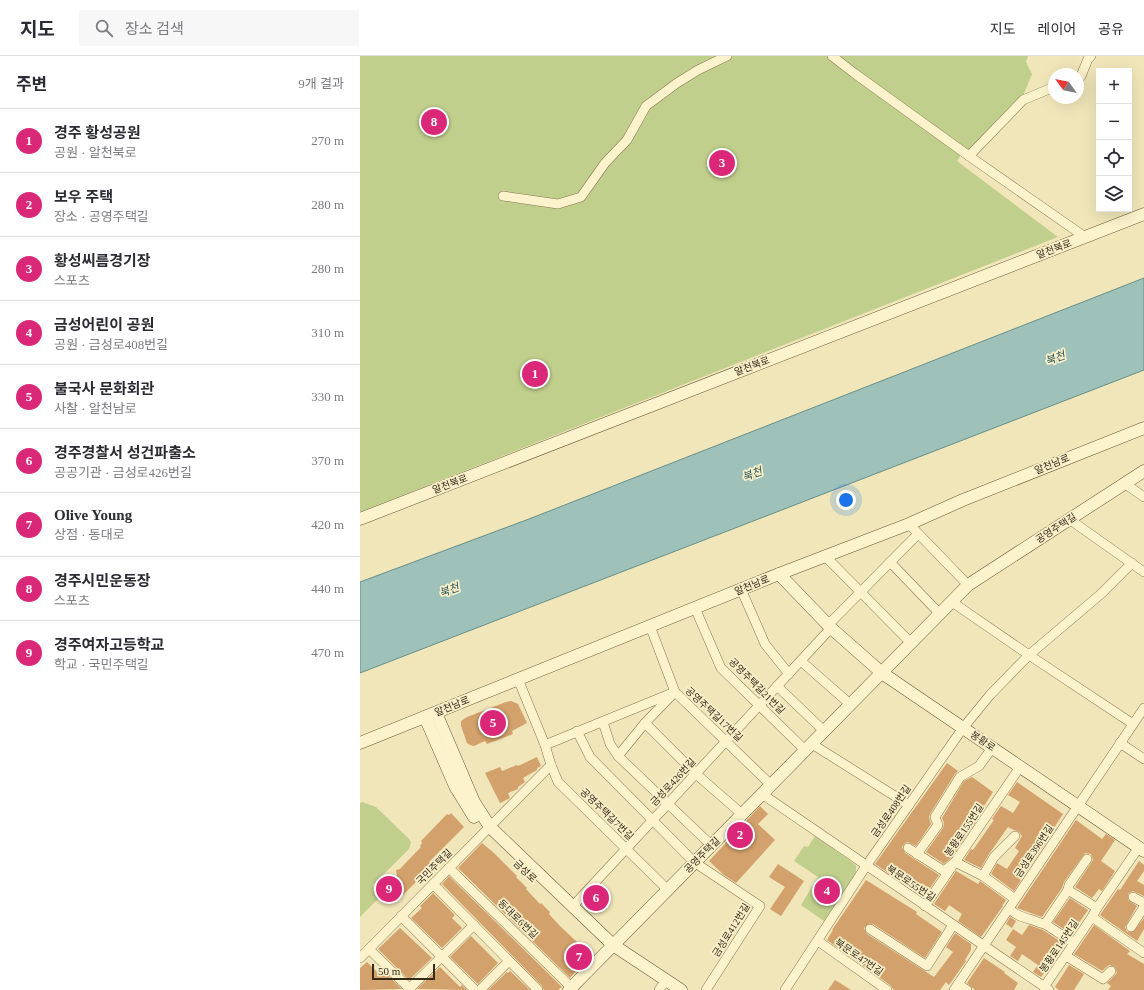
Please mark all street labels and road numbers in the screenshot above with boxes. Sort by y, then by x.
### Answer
street label: 알천북로 [1035,237,1073,261]
street label: 알천북로 [733,354,771,378]
street label: 알천남로 [1033,452,1071,476]
street label: 알천북로 [431,472,469,496]
street label: 공영주택길 [1034,511,1078,545]
street label: 알천남로 [733,573,771,597]
street label: 공영주택길21번길 [727,656,787,716]
street label: 공영주택길17번길 [683,685,745,743]
street label: 알천남로 [433,694,471,718]
street label: 봉황로 [968,729,998,753]
street label: 금성로426번길 [648,756,698,808]
street label: 금성로408번길 [869,783,913,839]
street label: 공영주택길7번길 [578,786,636,842]
street label: 봉황로155번길 [942,802,986,858]
street label: 금성로396번길 [1012,823,1056,879]
street label: 공영주택길 [682,835,722,875]
street label: 국민주택길 [414,847,454,887]
street label: 금성로 [511,857,539,885]
street label: 북문로55번길 [885,863,937,903]
street label: 동대로6번길 [496,897,540,941]
street label: 금성로412번길 [710,901,752,959]
street label: 봉황로145번길 [1037,918,1081,974]
street label: 북문로47번길 [833,936,885,978]

